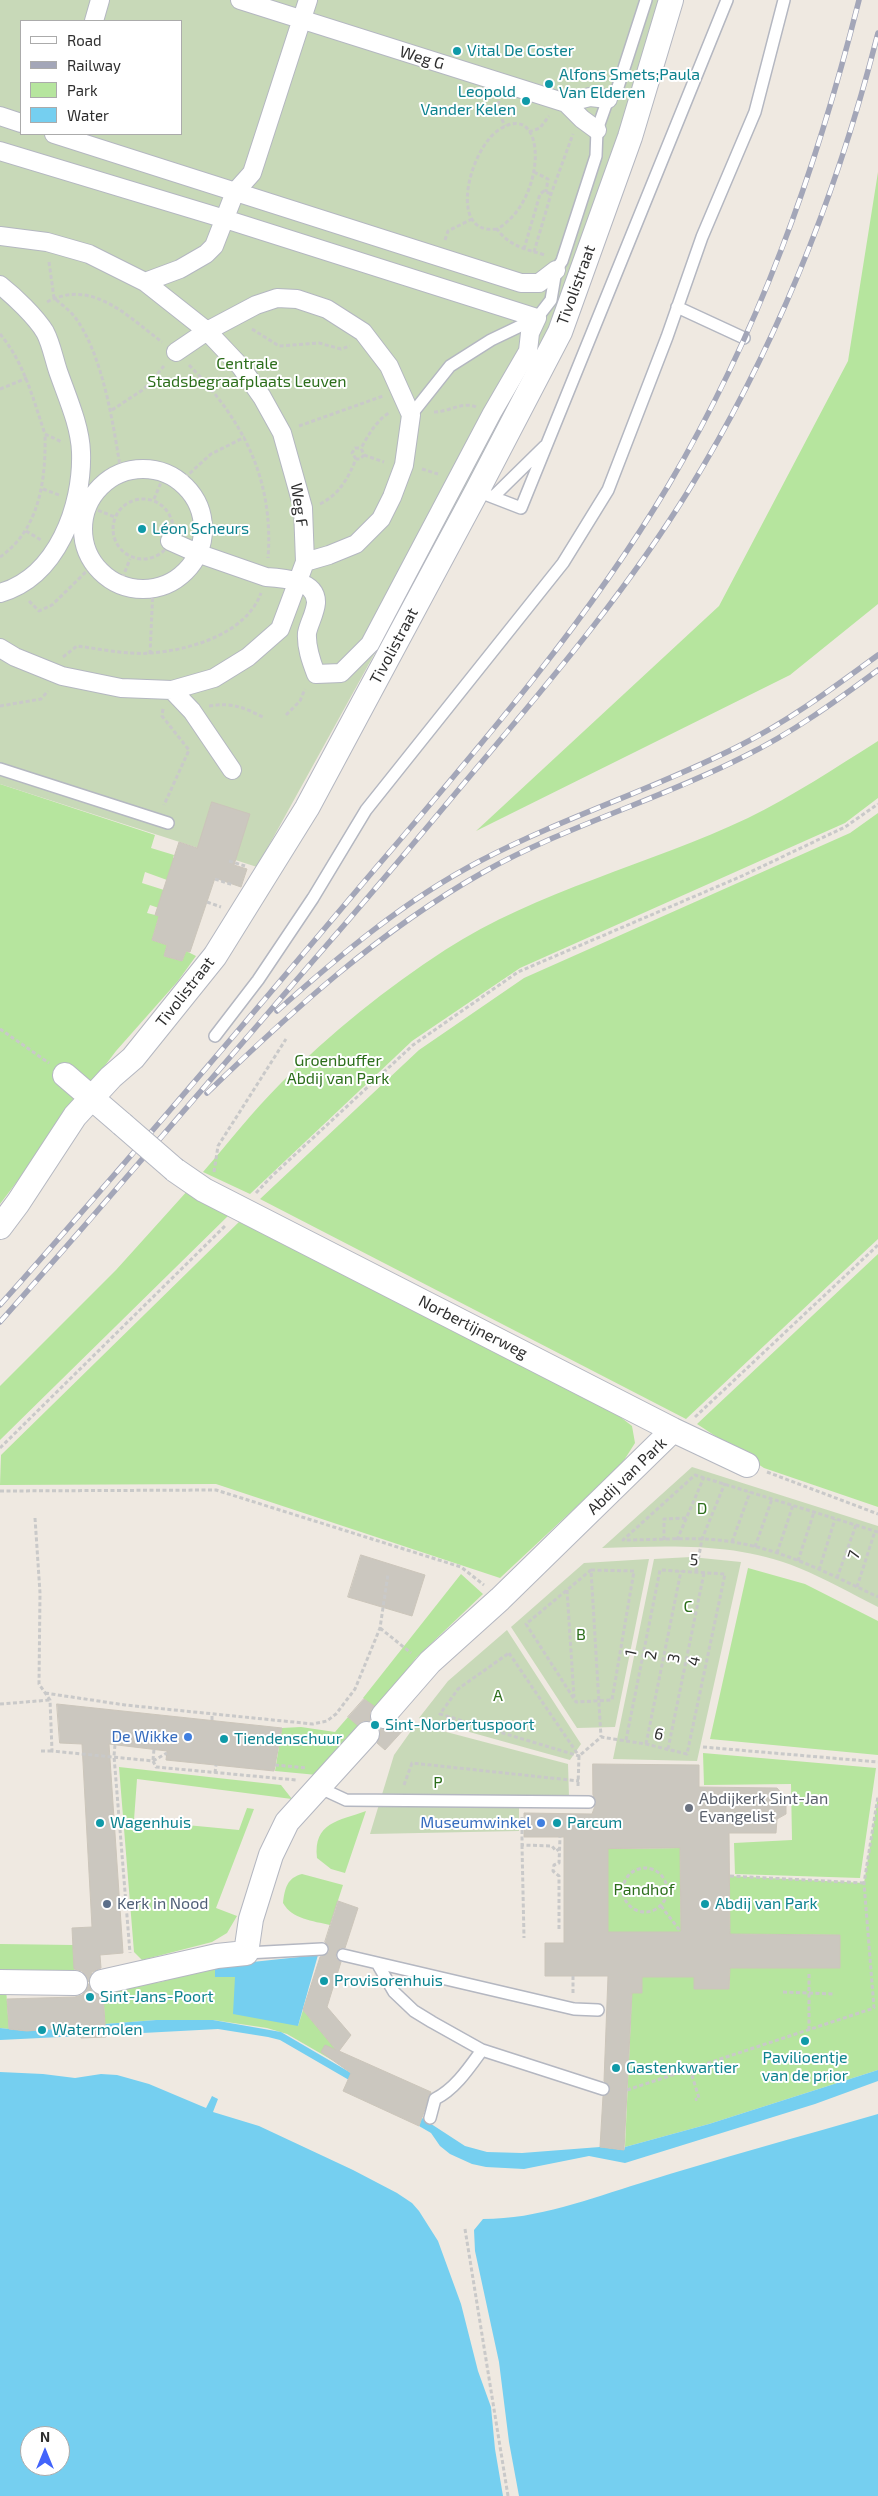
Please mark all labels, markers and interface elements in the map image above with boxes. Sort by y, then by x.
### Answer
legend [20,20,182,135]
text: Road [67,31,102,49]
place label: Vital De Coster [467,41,574,61]
street label: Weg G [397,42,447,74]
marker: Vital De Coster [451,45,463,57]
text: Railway [67,56,121,74]
place label: Alfons Smets;Paula Van Elderen [559,65,700,103]
marker: Alfons Smets;Paula Van Elderen [543,78,555,90]
text: Park [67,81,98,99]
place label: Leopold Vander Kelen [420,82,516,120]
marker: Leopold Vander Kelen [520,95,532,107]
text: Water [67,106,109,124]
street label: Tivolistraat [553,242,599,328]
park label: Centrale Stadsbegraafplaats Leuven [147,354,347,392]
street label: Weg F [286,482,312,528]
place label: Léon Scheurs [152,519,249,539]
marker: Léon Scheurs [136,523,148,535]
street label: Tivolistraat [366,605,422,687]
street label: Tivolistraat [152,953,218,1031]
park label: Groenbuffer Abdij van Park [287,1051,389,1089]
street label: Norbertijnerweg [415,1291,531,1363]
street label: Abdij van Park [583,1433,671,1519]
park label: D [697,1499,707,1519]
street label: 7 [844,1548,864,1562]
street label: 5 [689,1550,699,1570]
park label: C [683,1597,693,1617]
park label: B [576,1625,586,1645]
street label: 1 [621,1648,641,1658]
street label: 2 [641,1649,661,1661]
street label: 3 [664,1652,684,1664]
street label: 4 [684,1654,704,1668]
park label: A [493,1686,503,1706]
place label: Sint-Norbertuspoort [385,1715,535,1735]
marker: Sint-Norbertuspoort [369,1719,381,1731]
street label: 6 [652,1724,666,1744]
place label: De Wikke [111,1727,178,1747]
place label: Tiendenschuur [234,1729,342,1749]
marker: De Wikke [182,1731,194,1743]
marker: Tiendenschuur [218,1733,230,1745]
park label: P [433,1773,443,1793]
place label: Abdijkerk Sint-Jan Evangelist [699,1789,828,1827]
marker: Abdijkerk Sint-Jan Evangelist [683,1802,695,1814]
place label: Wagenhuis [110,1813,191,1833]
place label: Museumwinkel [420,1813,531,1833]
place label: Parcum [567,1813,622,1833]
marker: Wagenhuis [94,1817,106,1829]
marker: Museumwinkel [535,1817,547,1829]
marker: Parcum [551,1817,563,1829]
park label: Pandhof [613,1880,675,1900]
place label: Kerk in Nood [117,1894,208,1914]
place label: Abdij van Park [715,1894,818,1914]
marker: Kerk in Nood [101,1898,113,1910]
marker: Abdij van Park [699,1898,711,1910]
place label: Provisorenhuis [334,1971,443,1991]
marker: Provisorenhuis [318,1975,330,1987]
place label: Sint-Jans-Poort [100,1987,214,2007]
marker: Sint-Jans-Poort [84,1991,96,2003]
place label: Watermolen [52,2020,143,2040]
marker: Watermolen [36,2024,48,2036]
marker: Pavilioentje van de prior [799,2035,811,2047]
place label: Pavilioentje van de prior [762,2048,848,2086]
place label: Gastenkwartier [626,2058,738,2078]
marker: Gastenkwartier [610,2062,622,2074]
north arrow [20,2426,70,2476]
text: N [40,2428,50,2445]

